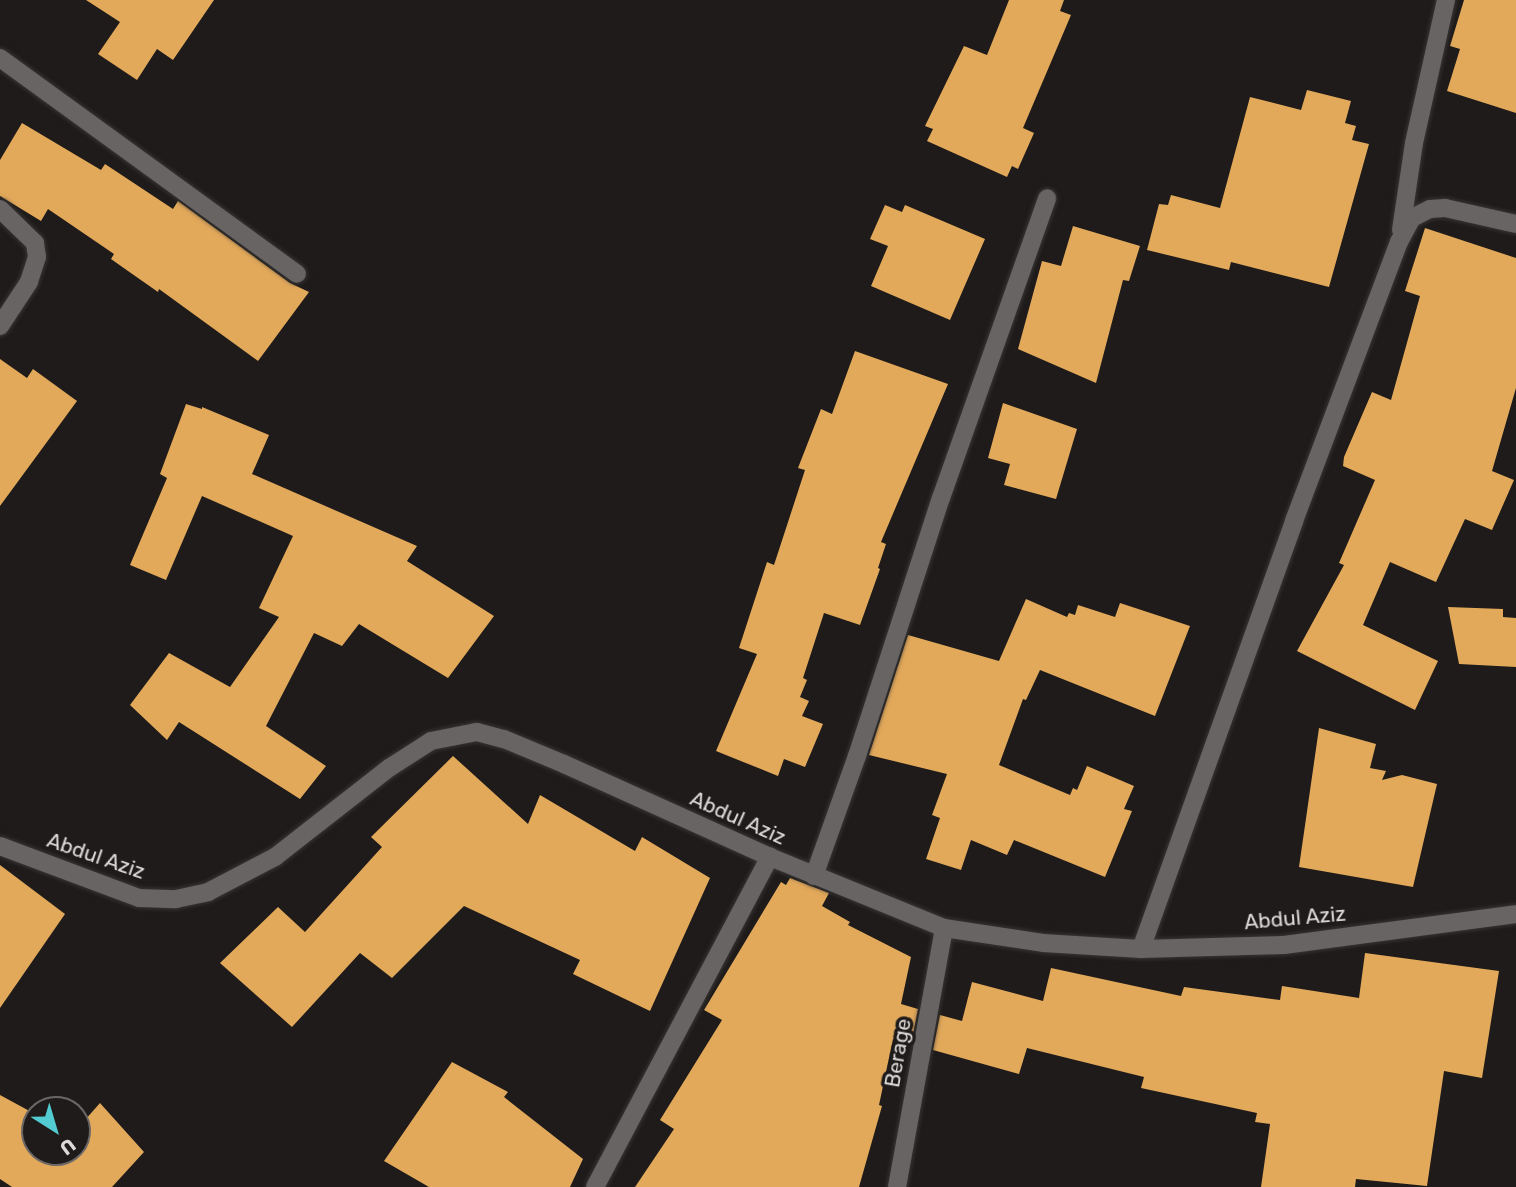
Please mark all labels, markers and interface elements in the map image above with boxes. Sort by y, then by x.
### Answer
street label: Abdul Aziz [686,786,790,850]
street label: Abdul Aziz [43,827,149,885]
street label: Abdul Aziz [1243,901,1347,935]
street label: Berage [880,1017,916,1089]
north arrow [21,1096,91,1166]
text: U [55,1133,80,1160]

